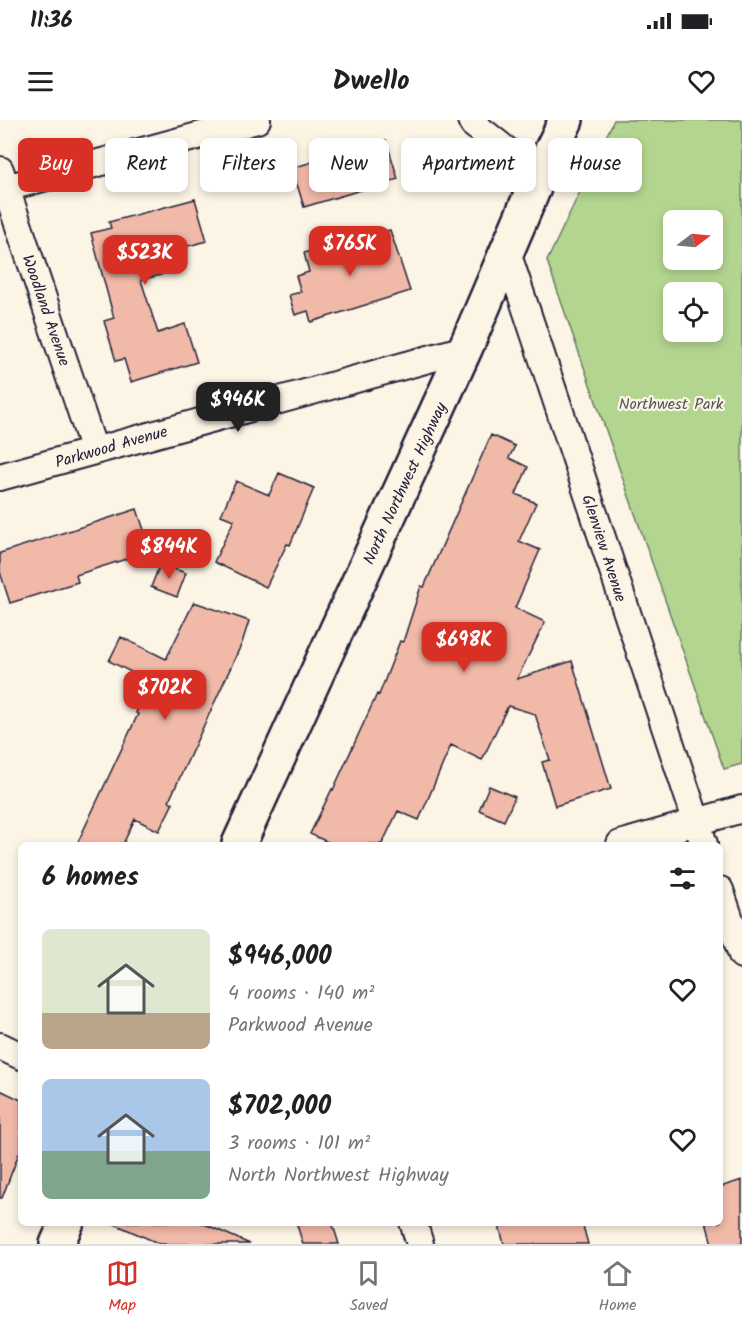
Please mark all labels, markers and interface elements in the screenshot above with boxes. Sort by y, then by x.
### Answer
text: 11:36 [30,4,73,39]
text: Dwello [332,60,410,103]
icon: menu [24,65,57,98]
icon: heart [685,65,718,98]
chip: Buy [18,138,93,192]
chip: Rent [105,138,188,192]
chip: Filters [200,138,297,192]
chip: New [309,138,389,192]
chip: Apartment [401,138,536,192]
chip: House [548,138,642,192]
north arrow [663,210,723,270]
map controls [663,210,723,342]
pin: $765K [308,226,392,277]
text: $765K [323,229,377,261]
pin: $523K [103,235,187,286]
text: $523K [117,238,173,270]
street label: Woodland Avenue [15,251,76,370]
button: locate [663,282,723,342]
pin: $946K [196,382,280,433]
text: $946K [210,385,266,417]
park label: Northwest Park [619,392,724,417]
street label: North Northwest Highway [357,398,454,569]
street label: Parkwood Avenue [52,419,170,475]
street label: Glenview Avenue [574,492,633,605]
pin: $844K [127,529,211,580]
text: $844K [140,532,198,564]
pin: $698K [422,622,506,673]
text: $698K [436,625,492,657]
pin: $702K [123,670,207,721]
text: $702K [137,673,193,705]
text: 6 homes [42,857,139,899]
icon: filters [666,862,699,895]
text: $946,000 [228,936,332,978]
icon: home [90,953,162,1025]
icon: heart [666,973,699,1006]
text: 4 rooms · 140 m² [228,978,374,1010]
text: Parkwood Avenue [228,1010,373,1042]
text: $702,000 [228,1086,331,1128]
icon: home [90,1103,162,1175]
icon: heart [666,1123,699,1156]
text: 3 rooms · 101 m² [228,1128,370,1160]
text: North Northwest Highway [228,1160,449,1192]
tab: Map [106,1257,139,1318]
tab: Saved [350,1257,388,1318]
tab: Home [599,1257,636,1318]

